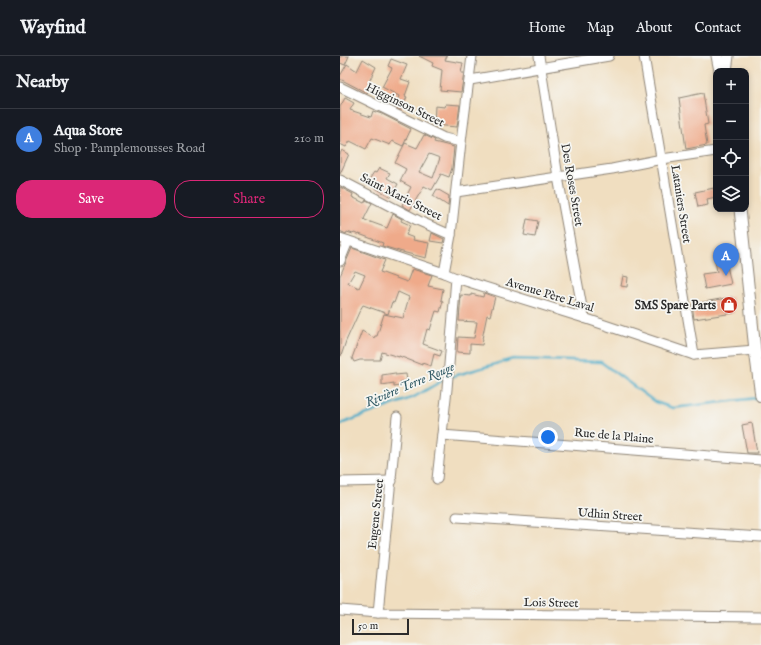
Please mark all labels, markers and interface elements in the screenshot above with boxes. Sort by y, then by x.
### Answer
text: Wayfind [20,16,86,40]
text: Home [529,19,565,37]
text: Map [587,19,614,37]
text: About [636,19,672,37]
text: Contact [694,19,741,37]
map controls [713,68,749,212]
button: + [713,68,749,104]
text: Nearby [16,72,69,93]
street label: Higginson Street [363,79,447,131]
button: − [713,104,749,140]
text: Aqua Store [54,121,122,140]
text: A [25,130,33,147]
text: 210 m [294,130,324,147]
text: Shop · Pamplemousses Road [54,140,205,157]
button: locate [713,140,749,176]
street label: Des Roses Street [557,142,587,228]
street label: Lataniers Street [667,164,695,244]
street label: Saint Marie Street [358,170,444,224]
button: layers [713,176,749,212]
button: Save [16,180,166,218]
button: Share [174,180,324,218]
pin: A [713,243,739,276]
street label: Avenue Père Laval [503,274,597,316]
shop icon: SMS Spare Parts [719,295,739,315]
place label: SMS Spare Parts [635,298,717,314]
water label: Rivière Terre Rouge [363,358,458,412]
street label: Rue de la Plaine [574,425,655,447]
your location [538,427,558,447]
street label: Eugene Street [365,478,387,550]
street label: Udhin Street [577,505,643,525]
street label: Lois Street [523,595,579,611]
scale bar [352,617,409,636]
text: 50 m [358,619,378,633]

